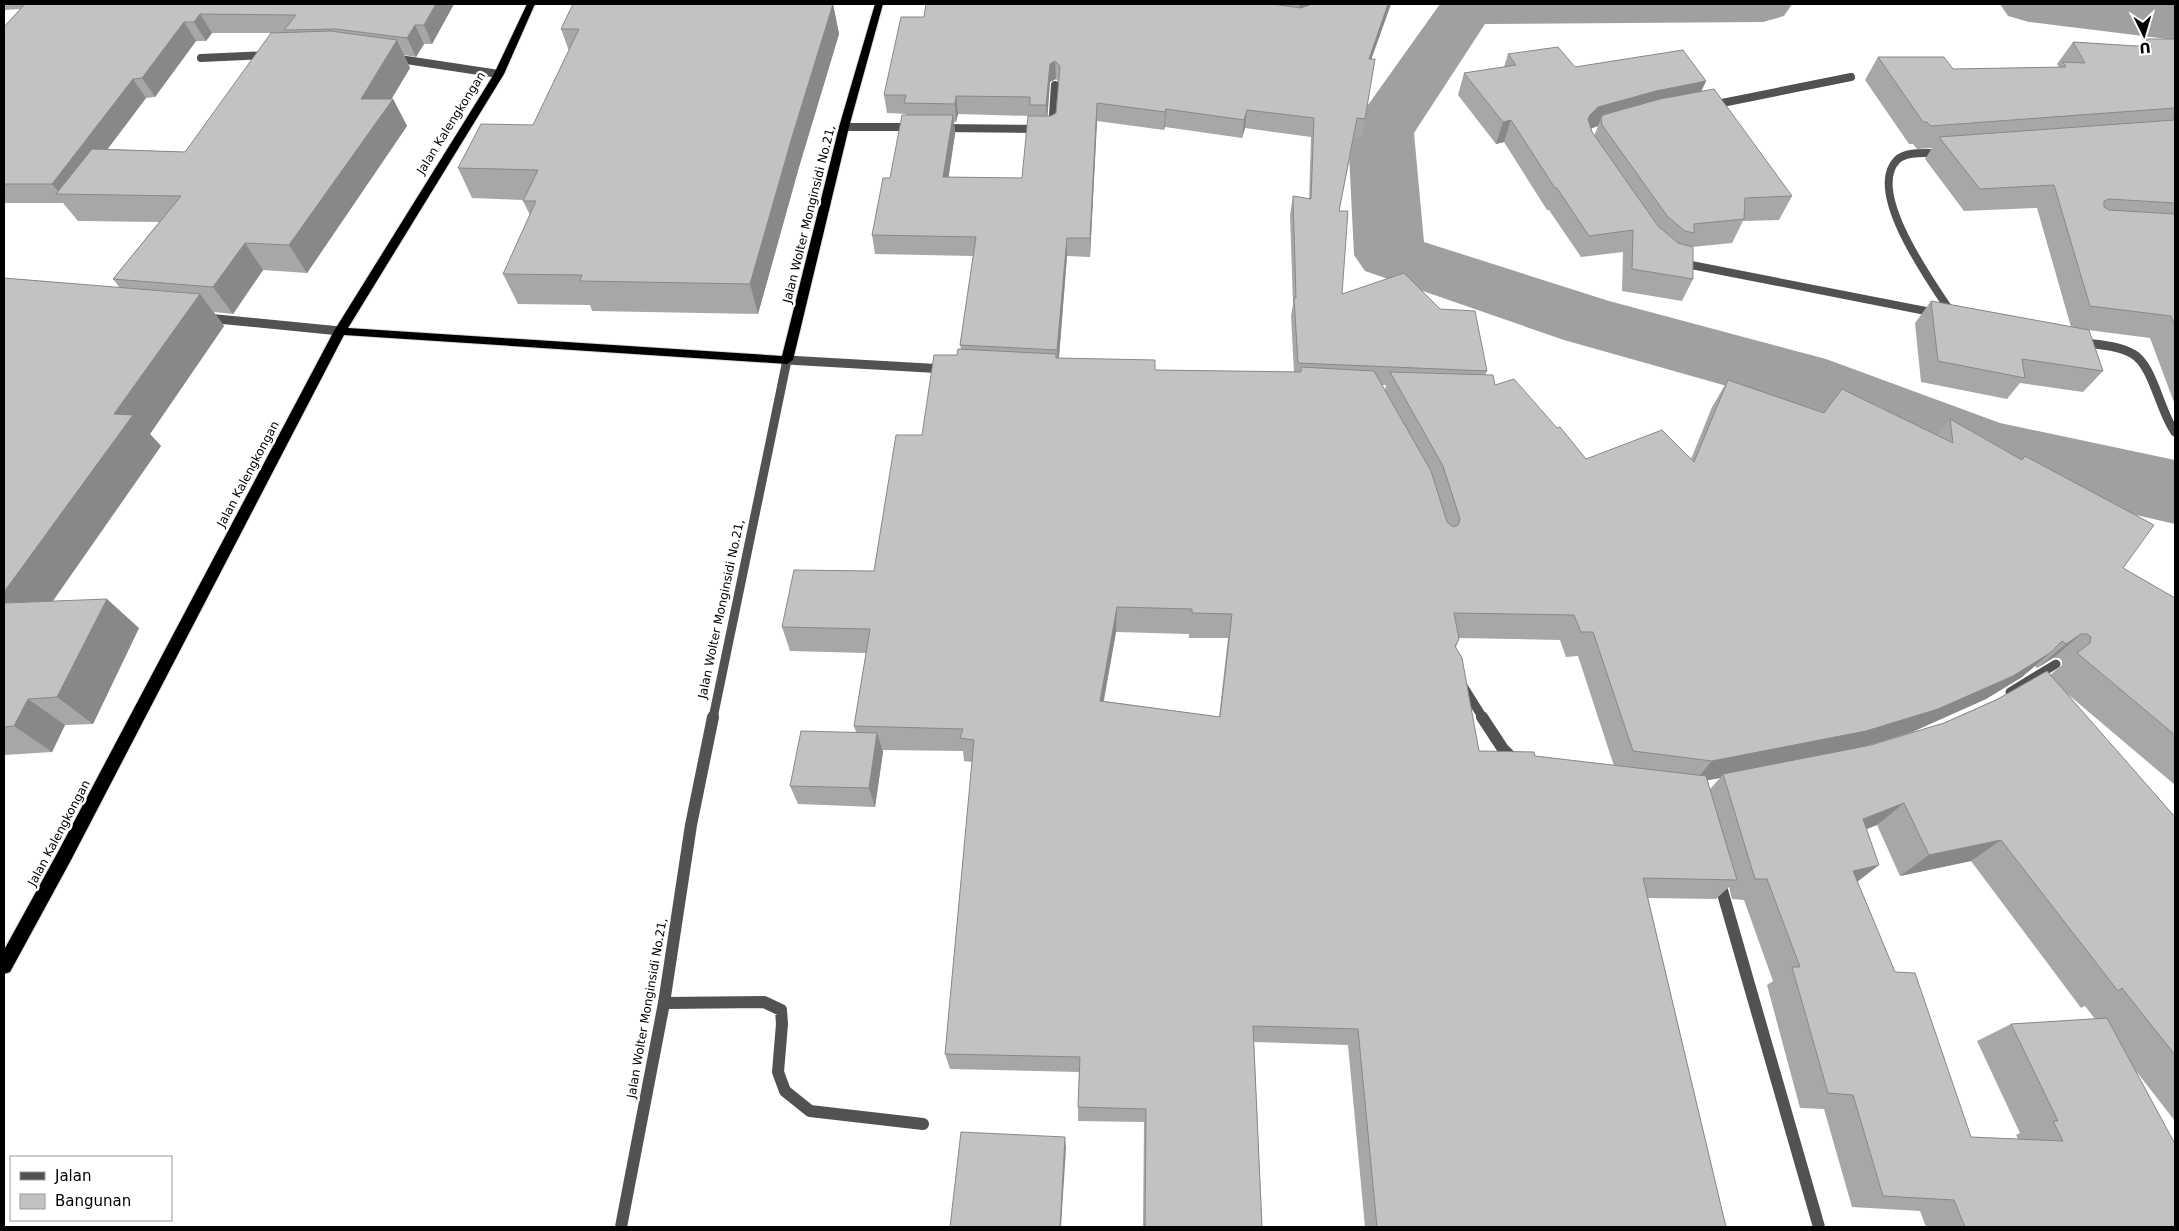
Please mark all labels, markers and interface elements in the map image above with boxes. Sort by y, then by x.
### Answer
north arrow [2119,10,2169,60]
text: U [2139,39,2151,56]
street label: Jalan Kalengkongan [413,69,488,178]
street label: Jalan Wolter Monginsidi No.21, [780,124,838,305]
street label: Jalan Kalengkongan [214,419,282,530]
street label: Jalan Wolter Monginsidi No.21, [695,518,747,701]
street label: Jalan Kalengkongan [25,778,93,889]
street label: Jalan Wolter Monginsidi No.21, [624,917,670,1100]
legend [10,1156,172,1221]
text: Jalan [54,1167,91,1185]
text: Bangunan [55,1192,131,1210]

